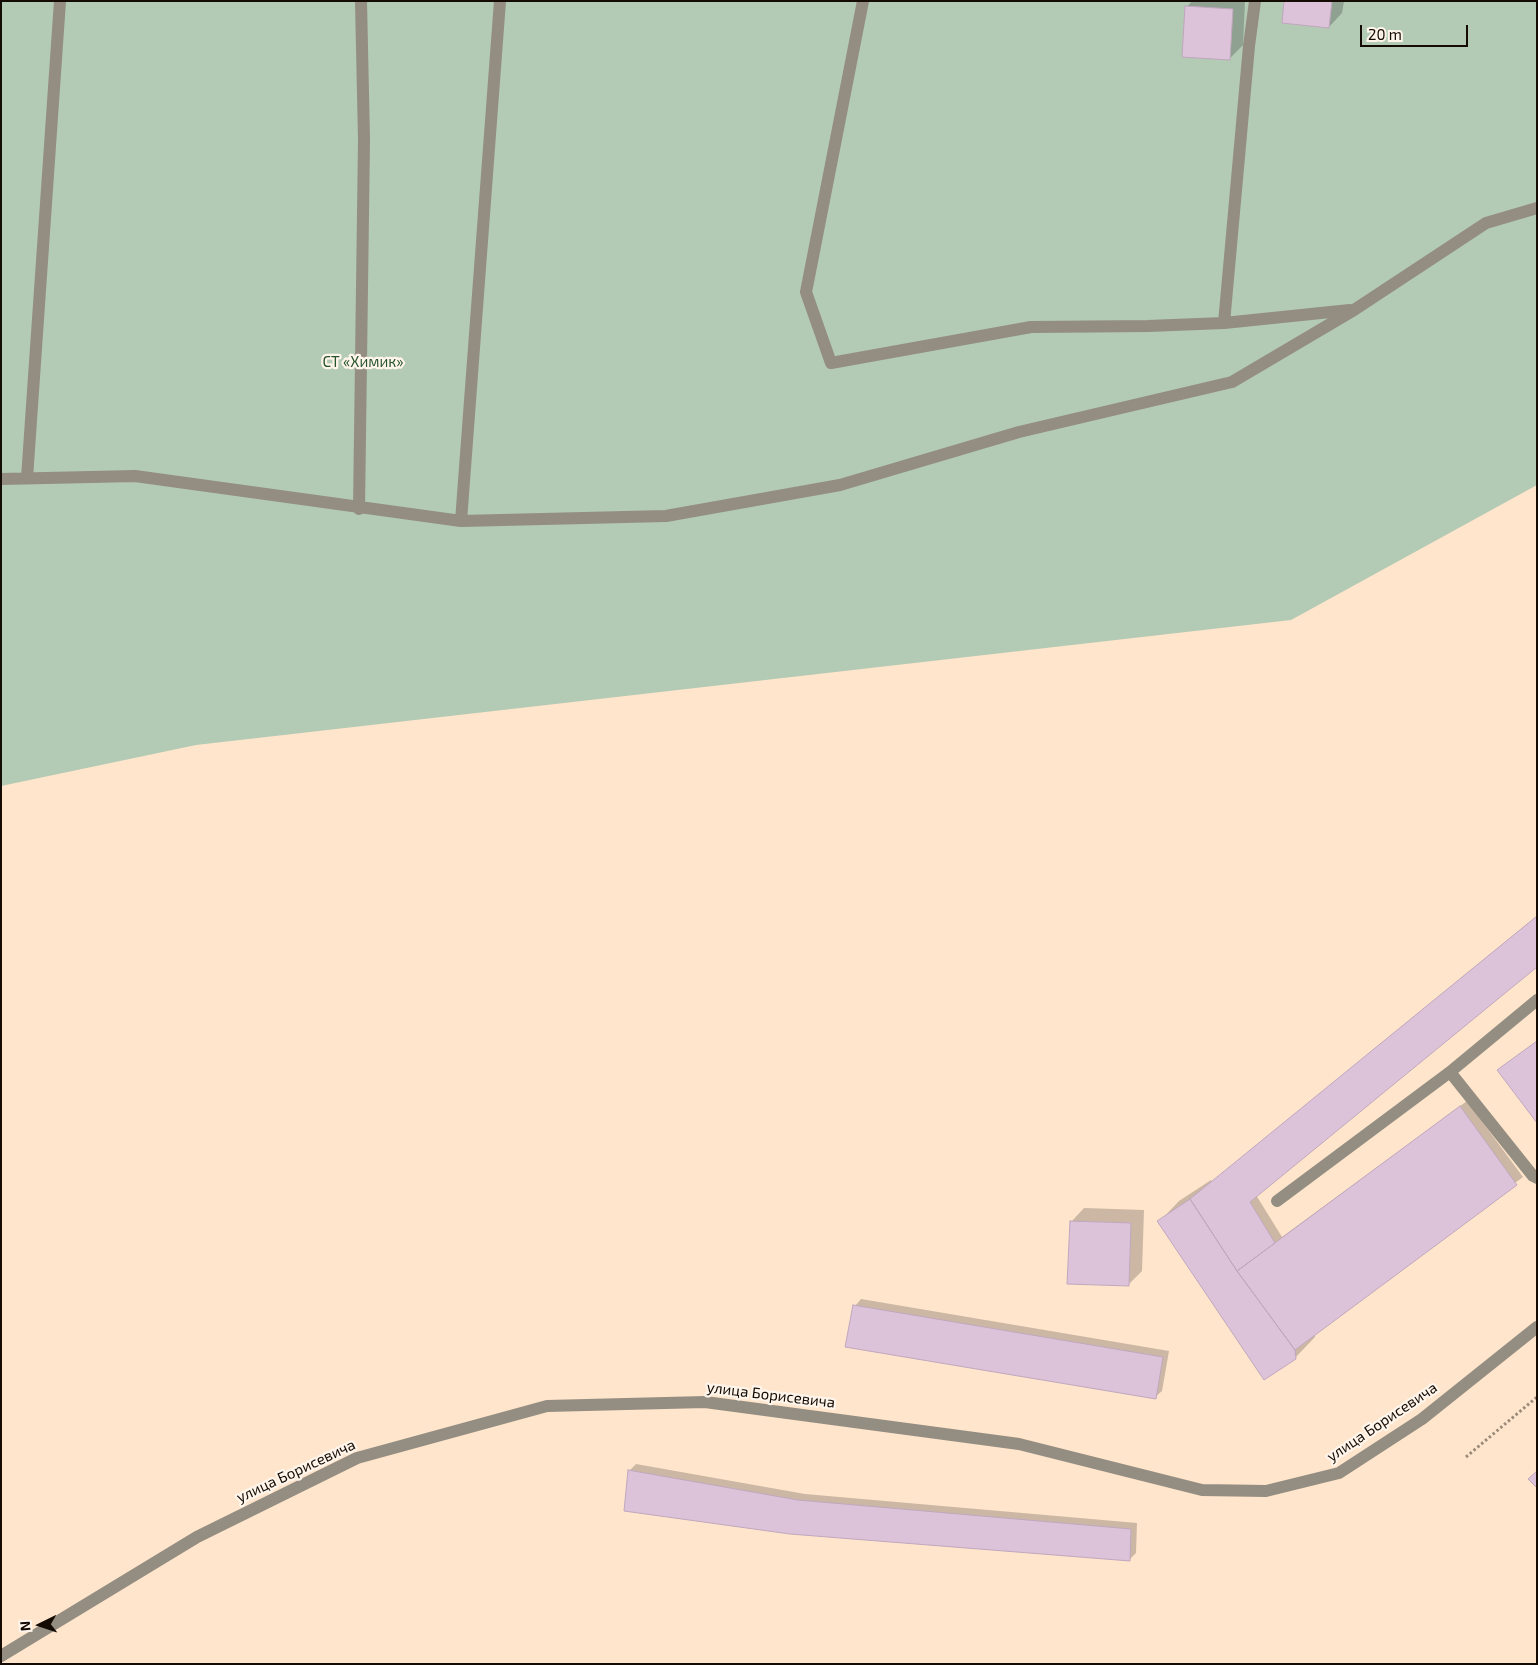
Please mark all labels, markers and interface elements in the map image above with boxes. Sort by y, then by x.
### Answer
scale bar [1363,15,1470,47]
text: 20 m [1368,25,1402,43]
park label: СТ «Химик» [322,353,404,371]
street label: улица Борисевича [706,1378,836,1412]
street label: улица Борисевича [1323,1378,1441,1466]
street label: улица Борисевича [234,1436,358,1506]
north arrow [15,1600,65,1650]
text: N [16,1620,33,1632]

